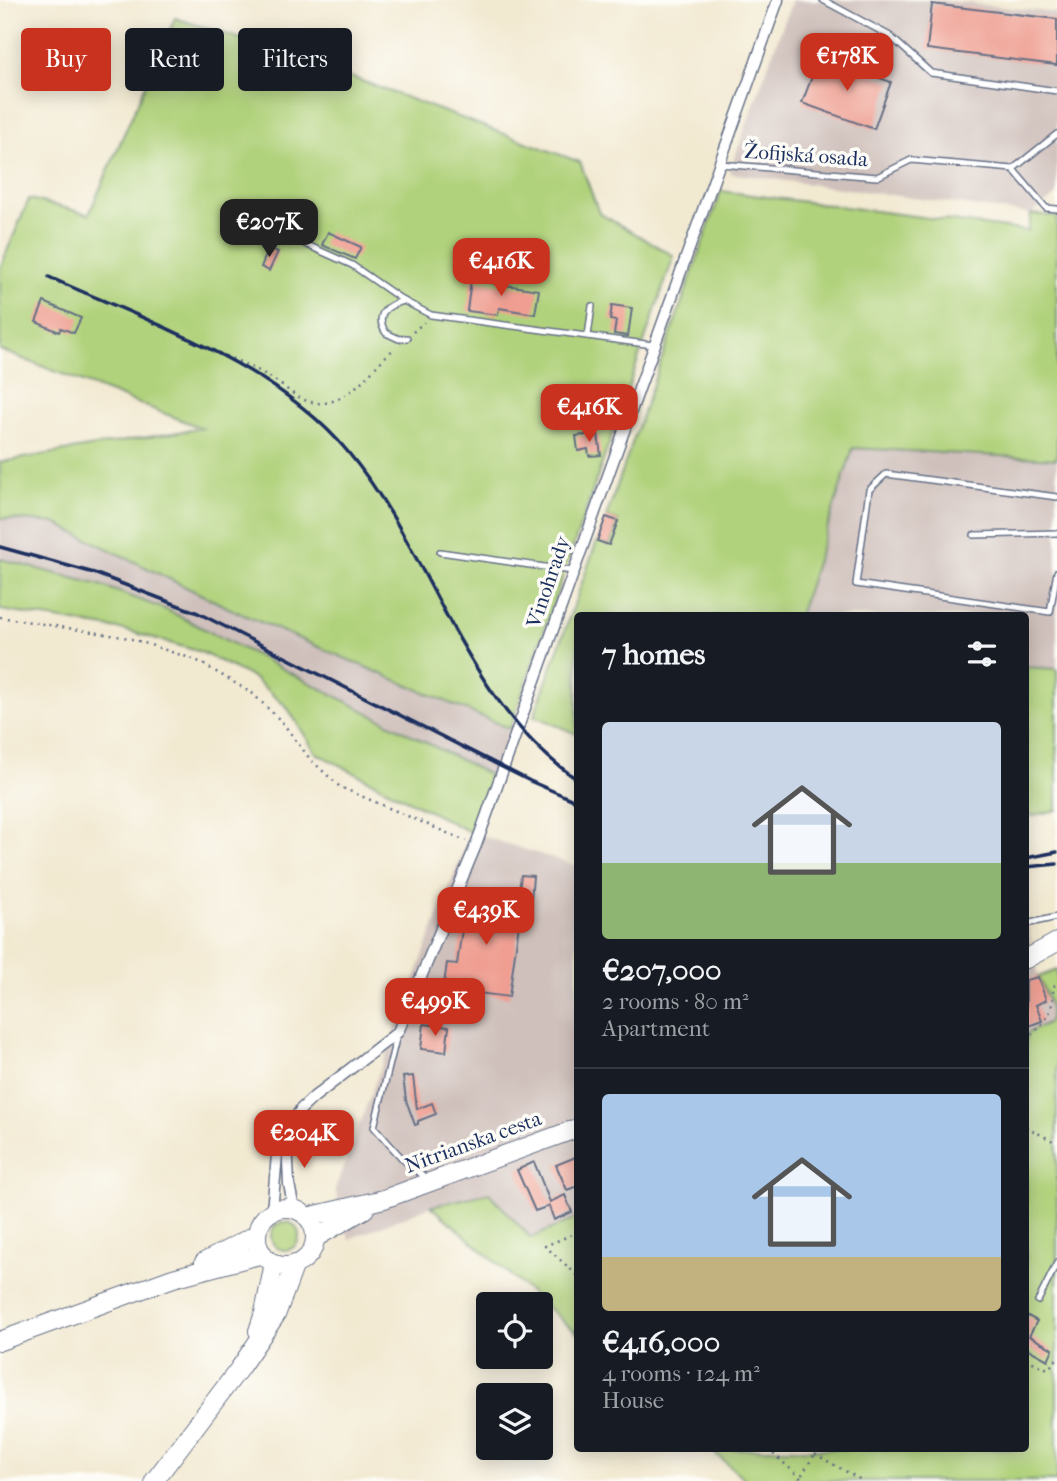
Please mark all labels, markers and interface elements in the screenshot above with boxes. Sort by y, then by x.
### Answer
chip: Buy [21,28,111,91]
chip: Rent [125,28,224,91]
chip: Filters [238,28,352,91]
pin: €178K [798,34,896,93]
text: €178K [816,42,878,69]
street label: Žofijská osada [743,139,869,171]
pin: €207K [220,200,318,259]
text: €207K [236,208,302,235]
pin: €416K [452,238,550,298]
text: €416K [469,247,533,274]
pin: €416K [540,384,638,444]
text: €416K [557,393,621,420]
street label: Vinohrady [521,532,575,632]
icon: filters [963,635,1001,673]
text: 7 homes [602,637,705,672]
icon: home [739,767,865,893]
pin: €439K [437,888,535,947]
text: €439K [453,896,519,923]
text: €207,000 [602,953,722,988]
pin: €499K [386,978,484,1038]
text: €499K [401,987,469,1014]
text: 2 rooms · 80 m² [602,988,749,1015]
text: Apartment [602,1015,710,1042]
street label: Nitrianska cesta [401,1106,545,1178]
pin: €204K [255,1110,353,1170]
text: €204K [270,1119,338,1146]
icon: home [739,1139,865,1265]
map controls [476,1292,553,1460]
button: locate [476,1292,553,1369]
text: €416,000 [602,1325,720,1360]
text: 4 rooms · 124 m² [602,1360,760,1387]
button: layers [476,1383,553,1460]
text: House [602,1387,664,1414]

